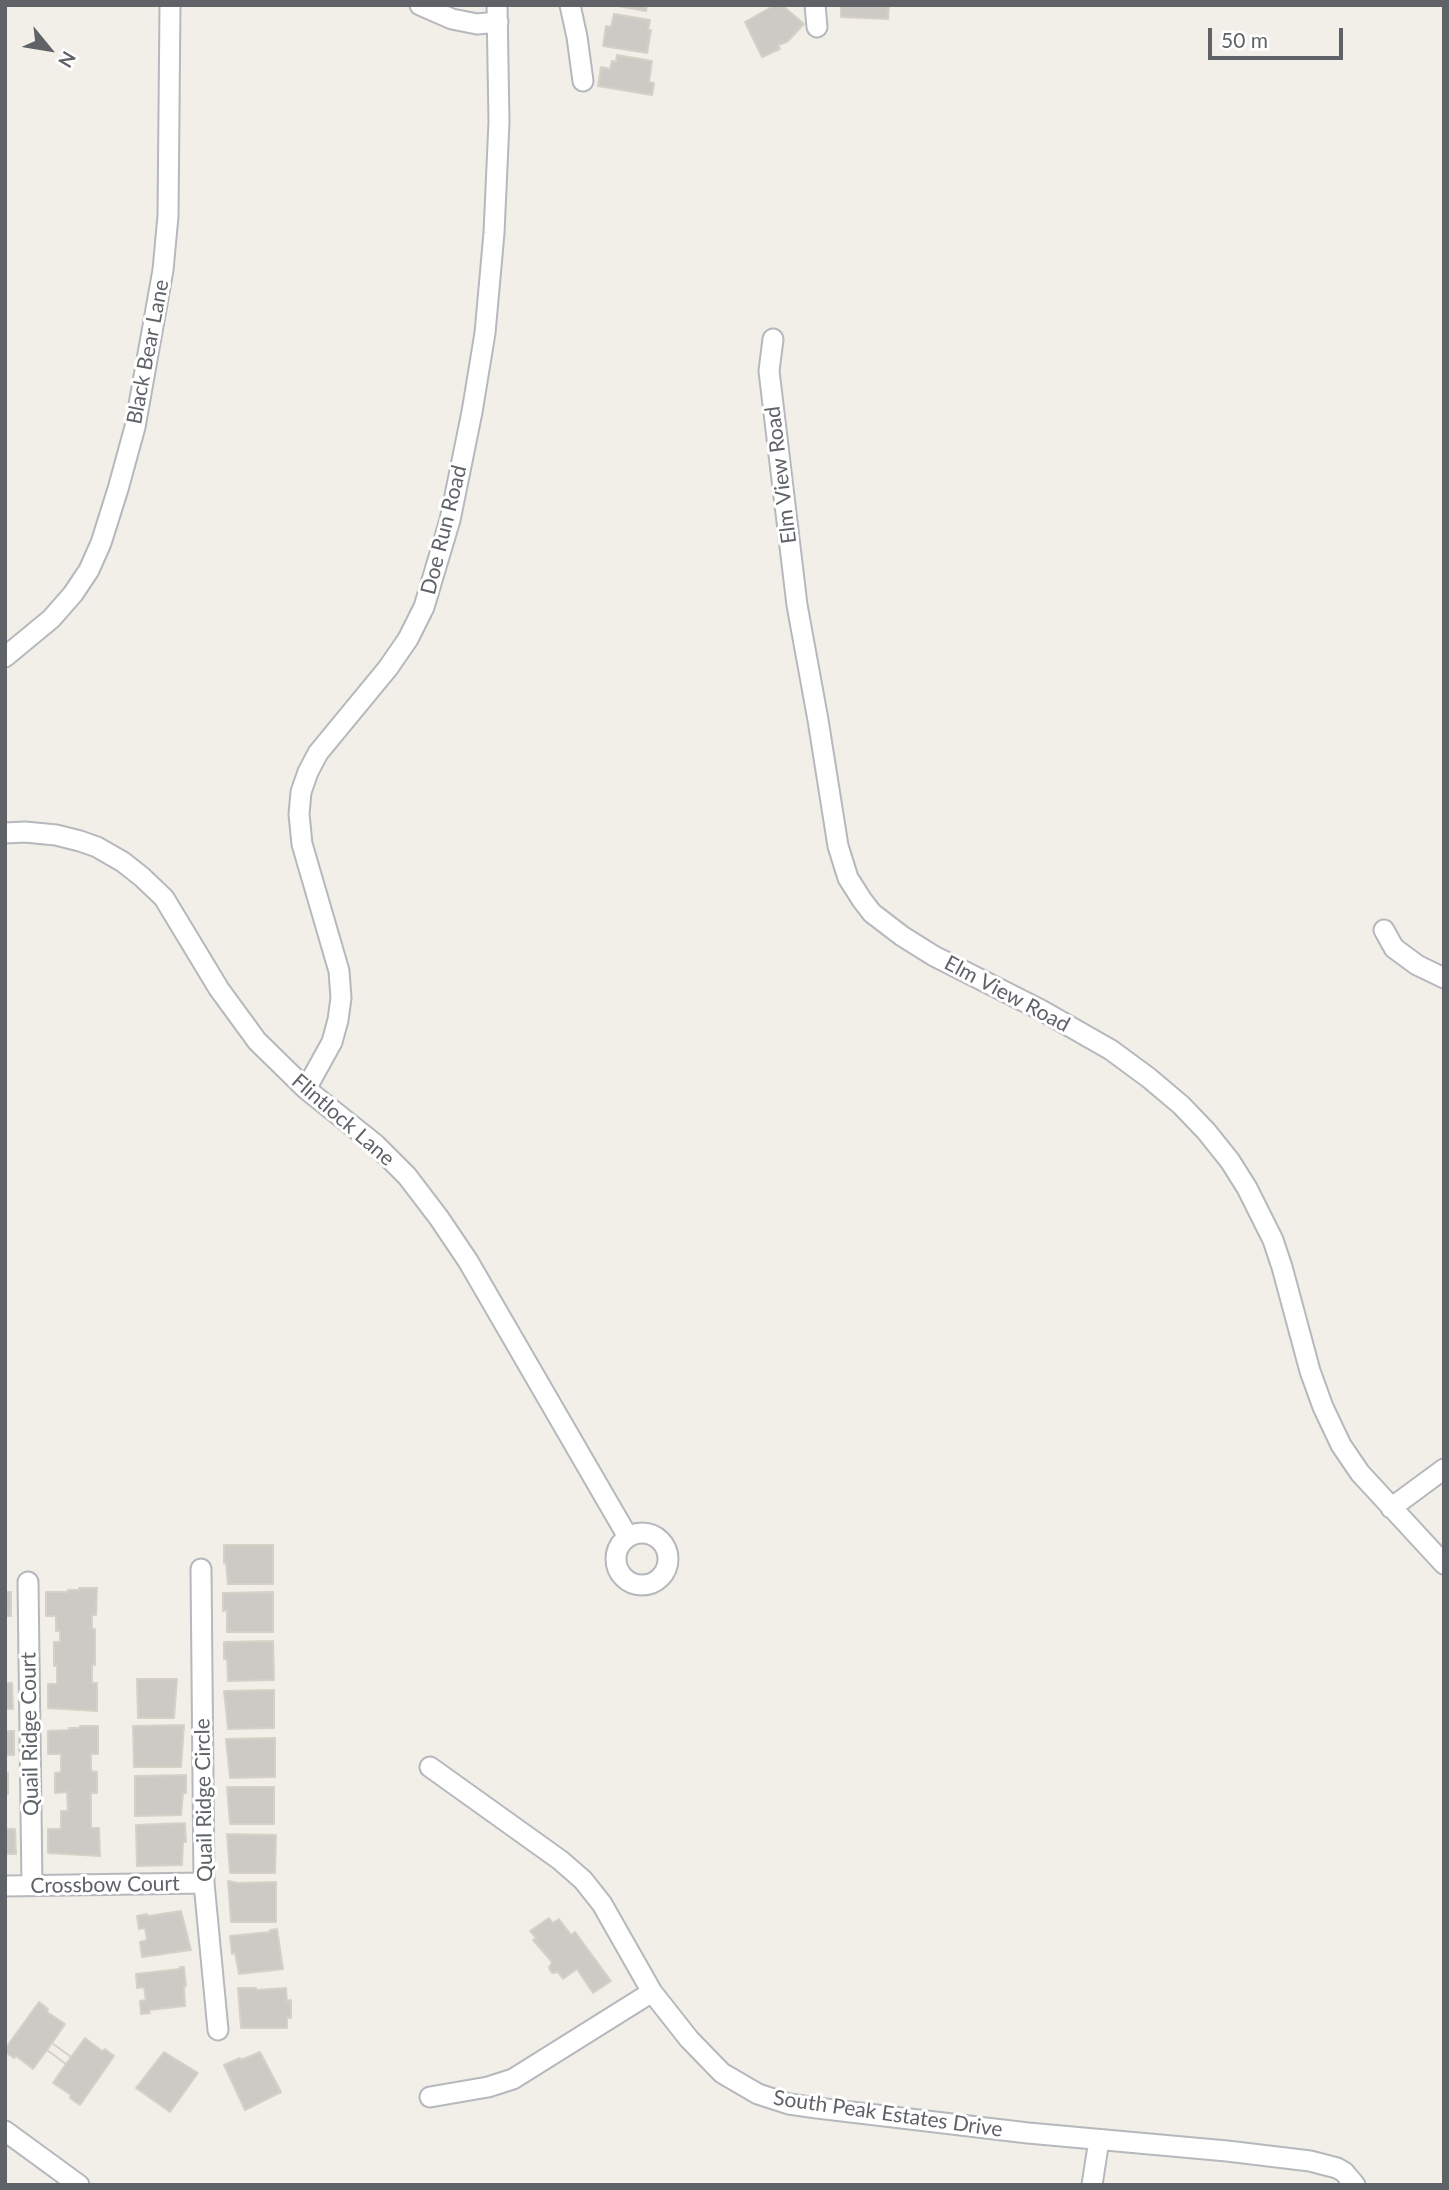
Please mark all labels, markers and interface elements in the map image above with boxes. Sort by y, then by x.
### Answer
north arrow [14,14,84,84]
scale bar [1211,14,1346,58]
text: 50 m [1221,27,1268,52]
text: N [54,48,81,72]
street label: Black Bear Lane [122,278,174,426]
street label: Elm View Road [760,405,802,545]
street label: Doe Run Road [416,463,472,597]
street label: Elm View Road [940,950,1074,1038]
street label: Flintlock Lane [287,1069,399,1171]
street label: Quail Ridge Court [16,1652,44,1816]
street label: Quail Ridge Circle [190,1718,218,1882]
street label: Crossbow Court [30,1871,180,1899]
street label: South Peak Estates Drive [772,2085,1004,2143]

